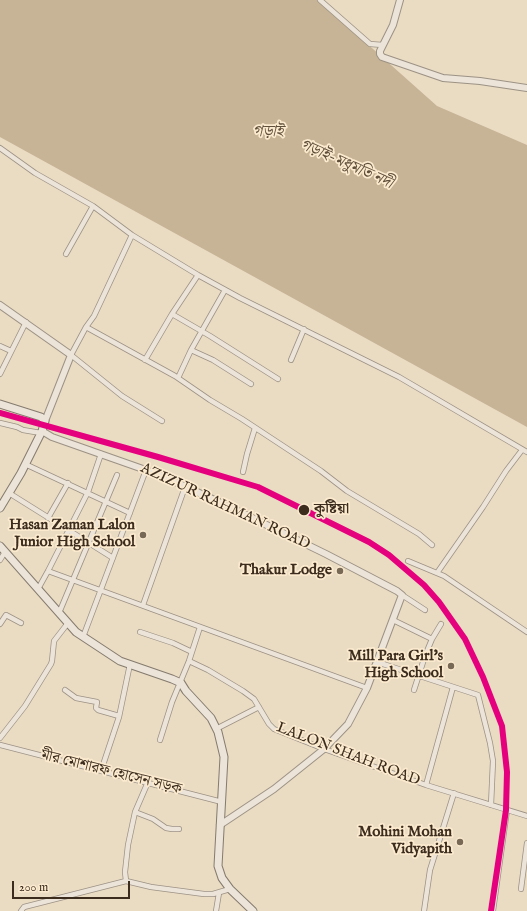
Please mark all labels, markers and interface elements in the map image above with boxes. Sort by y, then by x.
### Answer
water label: গড়াই [253,123,283,143]
water label: গড়াই-মধুমতি নদী [297,136,395,194]
street label: AZIZUR RAHMAN ROAD [137,460,313,554]
place label: কুষ্টিয়া [314,501,349,519]
marker: কুষ্টিয়া [297,503,311,517]
place label: Hasan Zaman Lalon Junior High School [9,517,135,552]
marker: Hasan Zaman Lalon Junior High School [138,530,148,540]
place label: Thakur Lodge [240,562,332,580]
marker: Thakur Lodge [335,566,345,576]
place label: Mill Para Girl's High School [348,648,443,683]
marker: Mill Para Girl's High School [446,661,456,671]
street label: LALON SHAH ROAD [274,719,422,791]
street label: মীর মোশারফ হোসেন সড়ক [39,747,183,799]
place label: Mohini Mohan Vidyapith [358,824,452,859]
marker: Mohini Mohan Vidyapith [455,837,465,847]
scale bar [14,873,132,899]
text: 200 m [19,880,48,895]

